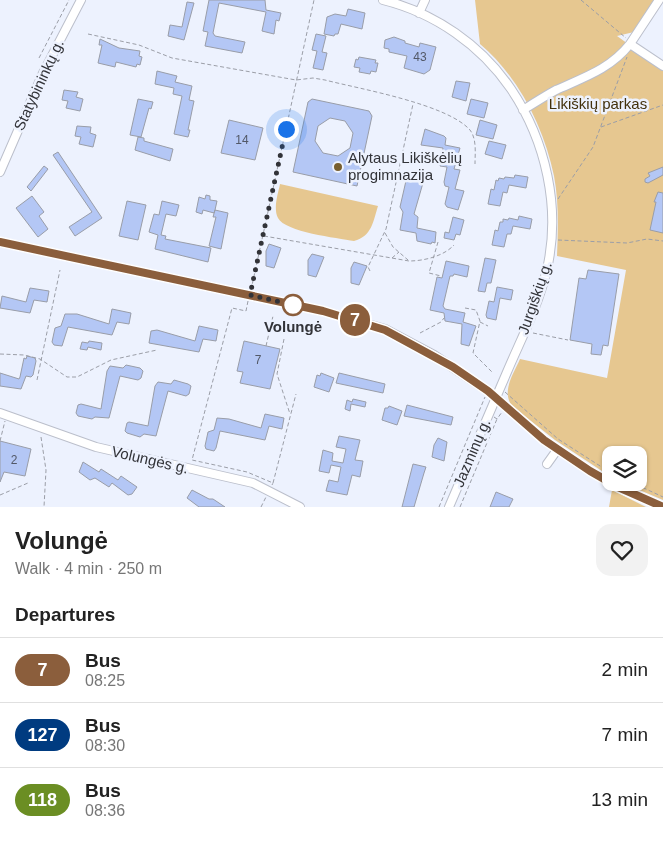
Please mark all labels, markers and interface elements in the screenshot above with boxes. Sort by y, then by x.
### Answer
street label: Statybininkų g. [10,37,67,133]
house number: 43 [413,50,427,64]
park label: Likiškių parkas [549,95,647,112]
your location [274,117,299,142]
house number: 14 [235,133,249,147]
place label: Alytaus Likiškėlių progimnazija [348,149,462,183]
marker: Alytaus Likiškėlių progimnazija [332,161,344,173]
street label: Jurgiškių g. [514,259,555,336]
marker: Volungė [282,294,304,316]
line badge: 7 [339,304,371,336]
text: 7 [350,310,360,330]
place label: Volungė [264,318,322,335]
house number: 7 [255,353,262,367]
street label: Jazminų g. [450,416,494,490]
street label: Volungės g. [110,442,190,477]
map controls [602,446,647,491]
button: layers [602,446,647,491]
house number: 2 [11,453,18,467]
button: heart [596,524,648,576]
text: Volungė [15,527,108,554]
text: Walk · 4 min · 250 m [15,560,162,577]
text: Departures [15,604,115,625]
text: Bus [85,650,121,671]
text: 2 min [602,659,648,680]
text: 7 [37,660,48,680]
text: 08:25 [85,672,125,689]
text: Bus [85,715,121,736]
text: 7 min [602,724,648,745]
text: 127 [27,725,58,745]
text: 08:30 [85,737,125,754]
text: Bus [85,780,121,801]
text: 13 min [591,789,648,810]
text: 118 [28,790,57,810]
text: 08:36 [85,802,125,819]

